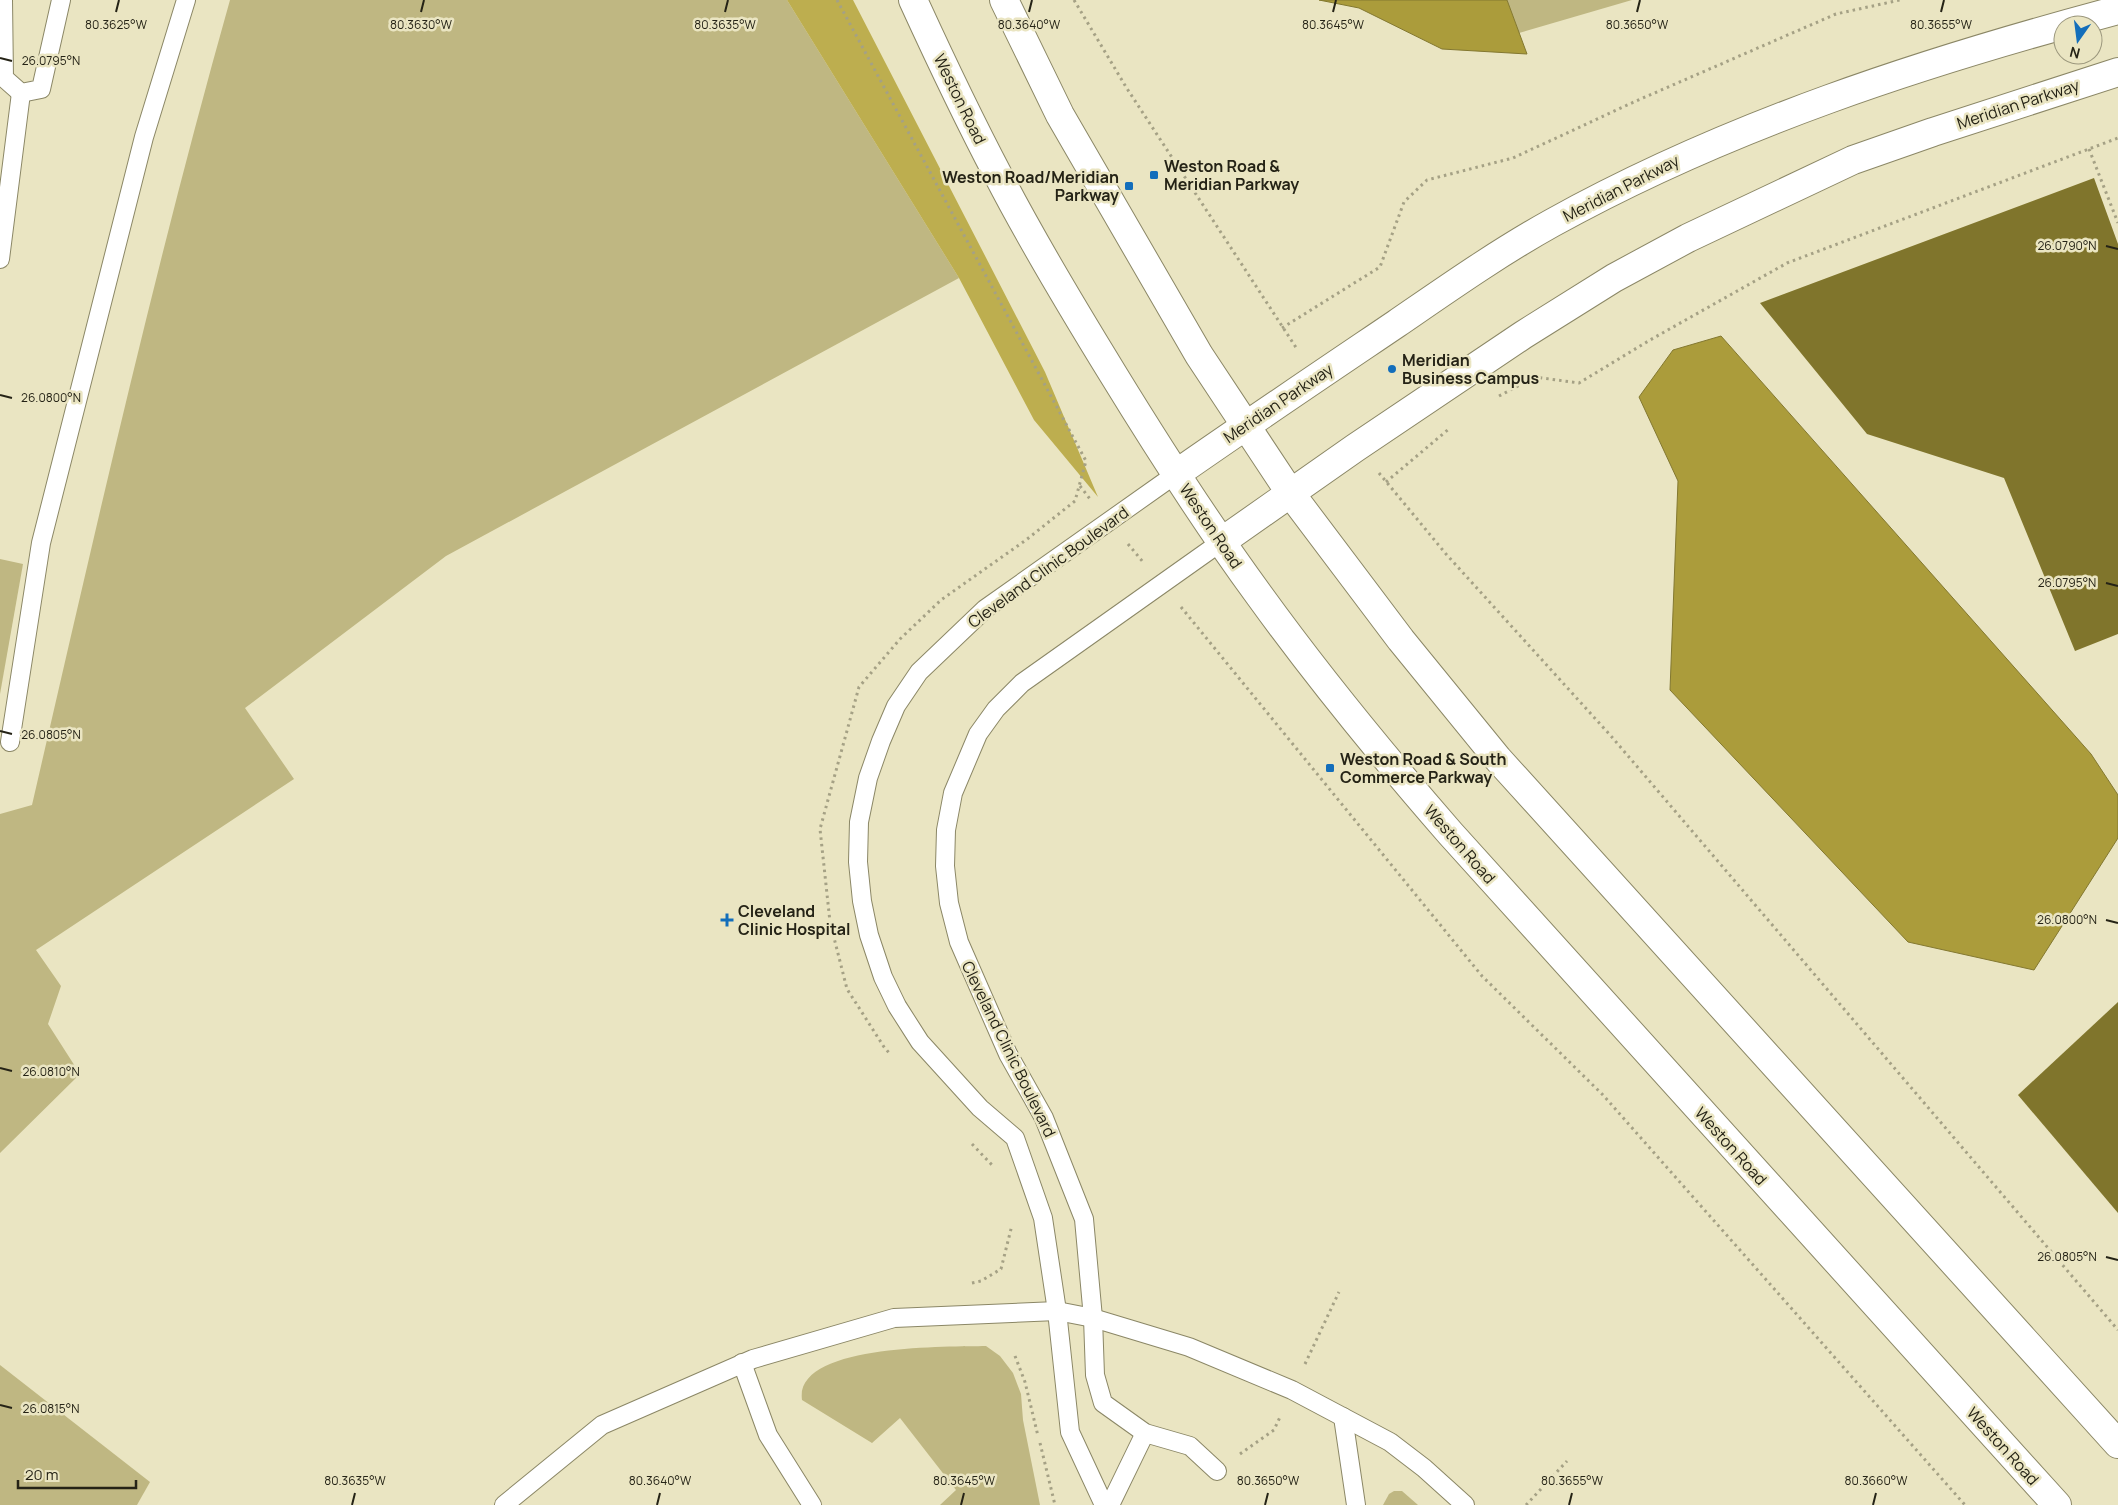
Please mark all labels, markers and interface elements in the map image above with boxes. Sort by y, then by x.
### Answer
north arrow [2053,15,2103,65]
text: 80.3625°W [85,16,148,33]
text: 80.3630°W [390,16,453,33]
text: 80.3635°W [694,16,757,33]
text: 80.3640°W [998,16,1061,33]
text: 80.3645°W [1302,16,1365,33]
text: 80.3650°W [1606,16,1669,33]
text: 80.3655°W [1910,16,1973,33]
text: N [2068,43,2082,64]
street label: Weston Road [929,50,991,148]
text: 26.0795°N [22,52,80,69]
street label: Meridian Parkway [1954,74,2083,134]
street label: Meridian Parkway [1559,149,1683,227]
place label: Weston Road & Meridian Parkway [1164,155,1299,195]
place label: Weston Road/Meridian Parkway [942,166,1119,206]
marker: Weston Road & Meridian Parkway [1148,169,1160,181]
marker: Weston Road/Meridian Parkway [1123,180,1135,192]
text: 26.0790°N [2037,237,2097,254]
place label: Meridian Business Campus [1402,349,1540,389]
street label: Meridian Parkway [1219,358,1338,448]
marker: Meridian Business Campus [1386,363,1398,375]
text: 26.0800°N [21,389,81,406]
street label: Weston Road [1174,479,1248,573]
street label: Cleveland Clinic Boulevard [963,501,1133,633]
text: 26.0795°N [2038,574,2096,591]
text: 26.0805°N [21,726,81,743]
place label: Weston Road & South Commerce Parkway [1340,748,1507,788]
marker: Weston Road & South Commerce Parkway [1324,762,1336,774]
street label: Weston Road [1420,800,1500,888]
place label: Cleveland Clinic Hospital [738,900,851,940]
text: 26.0800°N [2037,911,2097,928]
marker: Cleveland Clinic Hospital [720,913,734,927]
street label: Cleveland Clinic Boulevard [957,957,1061,1141]
text: 26.0810°N [22,1063,80,1080]
street label: Weston Road [1690,1102,1772,1190]
text: 26.0805°N [2037,1248,2097,1265]
text: 26.0815°N [23,1400,79,1417]
street label: Weston Road [1962,1402,2044,1490]
scale bar [18,1458,135,1490]
text: 20 m [25,1464,58,1485]
text: 80.3635°W [324,1472,387,1489]
text: 80.3640°W [629,1472,692,1489]
text: 80.3645°W [933,1472,996,1489]
text: 80.3650°W [1237,1472,1300,1489]
text: 80.3655°W [1541,1472,1604,1489]
text: 80.3660°W [1845,1472,1908,1489]

